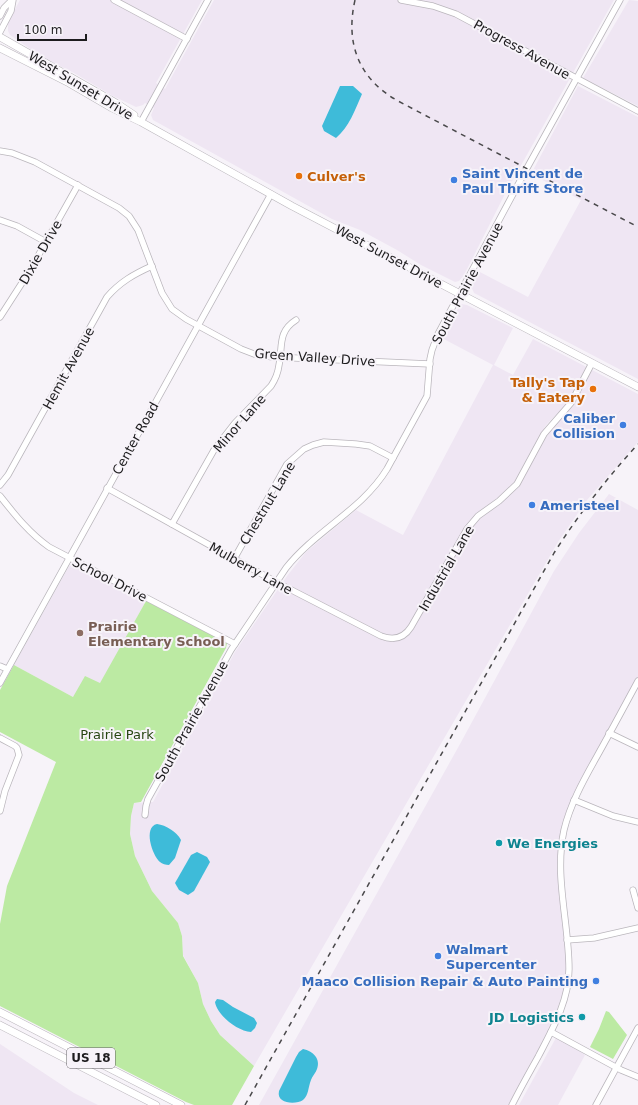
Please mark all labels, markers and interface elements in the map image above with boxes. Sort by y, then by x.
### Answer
scale bar [18,16,86,42]
street label: Progress Avenue [471,17,573,82]
text: 100 m [24,23,62,37]
street label: West Sunset Drive [26,48,136,123]
place label: Saint Vincent de Paul Thrift Store [462,166,583,196]
place label: Culver's [307,169,366,184]
marker: Culver's [294,171,304,181]
marker: Saint Vincent de Paul Thrift Store [449,175,459,185]
street label: Dixie Drive [16,217,65,287]
street label: South Prairie Avenue [429,220,506,347]
street label: West Sunset Drive [332,222,445,291]
street label: Hemit Avenue [40,325,97,412]
street label: Green Valley Drive [254,346,376,369]
place label: Tally's Tap & Eatery [510,375,586,405]
marker: Tally's Tap & Eatery [588,384,598,394]
street label: Minor Lane [210,391,269,455]
street label: Center Road [109,399,162,477]
place label: Caliber Collision [553,411,616,441]
marker: Caliber Collision [618,420,628,430]
street label: Chestnut Lane [237,459,298,548]
place label: Ameristeel [540,498,619,513]
marker: Ameristeel [527,500,537,510]
street label: Industrial Lane [416,523,477,614]
street label: Mulberry Lane [206,539,295,598]
street label: School Drive [70,554,150,605]
place label: Prairie Elementary School [88,619,225,649]
marker: Prairie Elementary School [75,628,85,638]
street label: South Prairie Avenue [152,658,231,784]
park label: Prairie Park [80,727,154,742]
place label: We Energies [507,836,598,851]
marker: We Energies [494,838,504,848]
place label: Walmart Supercenter [446,942,537,972]
marker: Walmart Supercenter [433,951,443,961]
place label: Maaco Collision Repair & Auto Painting [302,974,588,989]
marker: Maaco Collision Repair & Auto Painting [591,976,601,986]
place label: JD Logistics [488,1010,574,1025]
marker: JD Logistics [577,1012,587,1022]
road number: US 18 [67,1048,115,1068]

